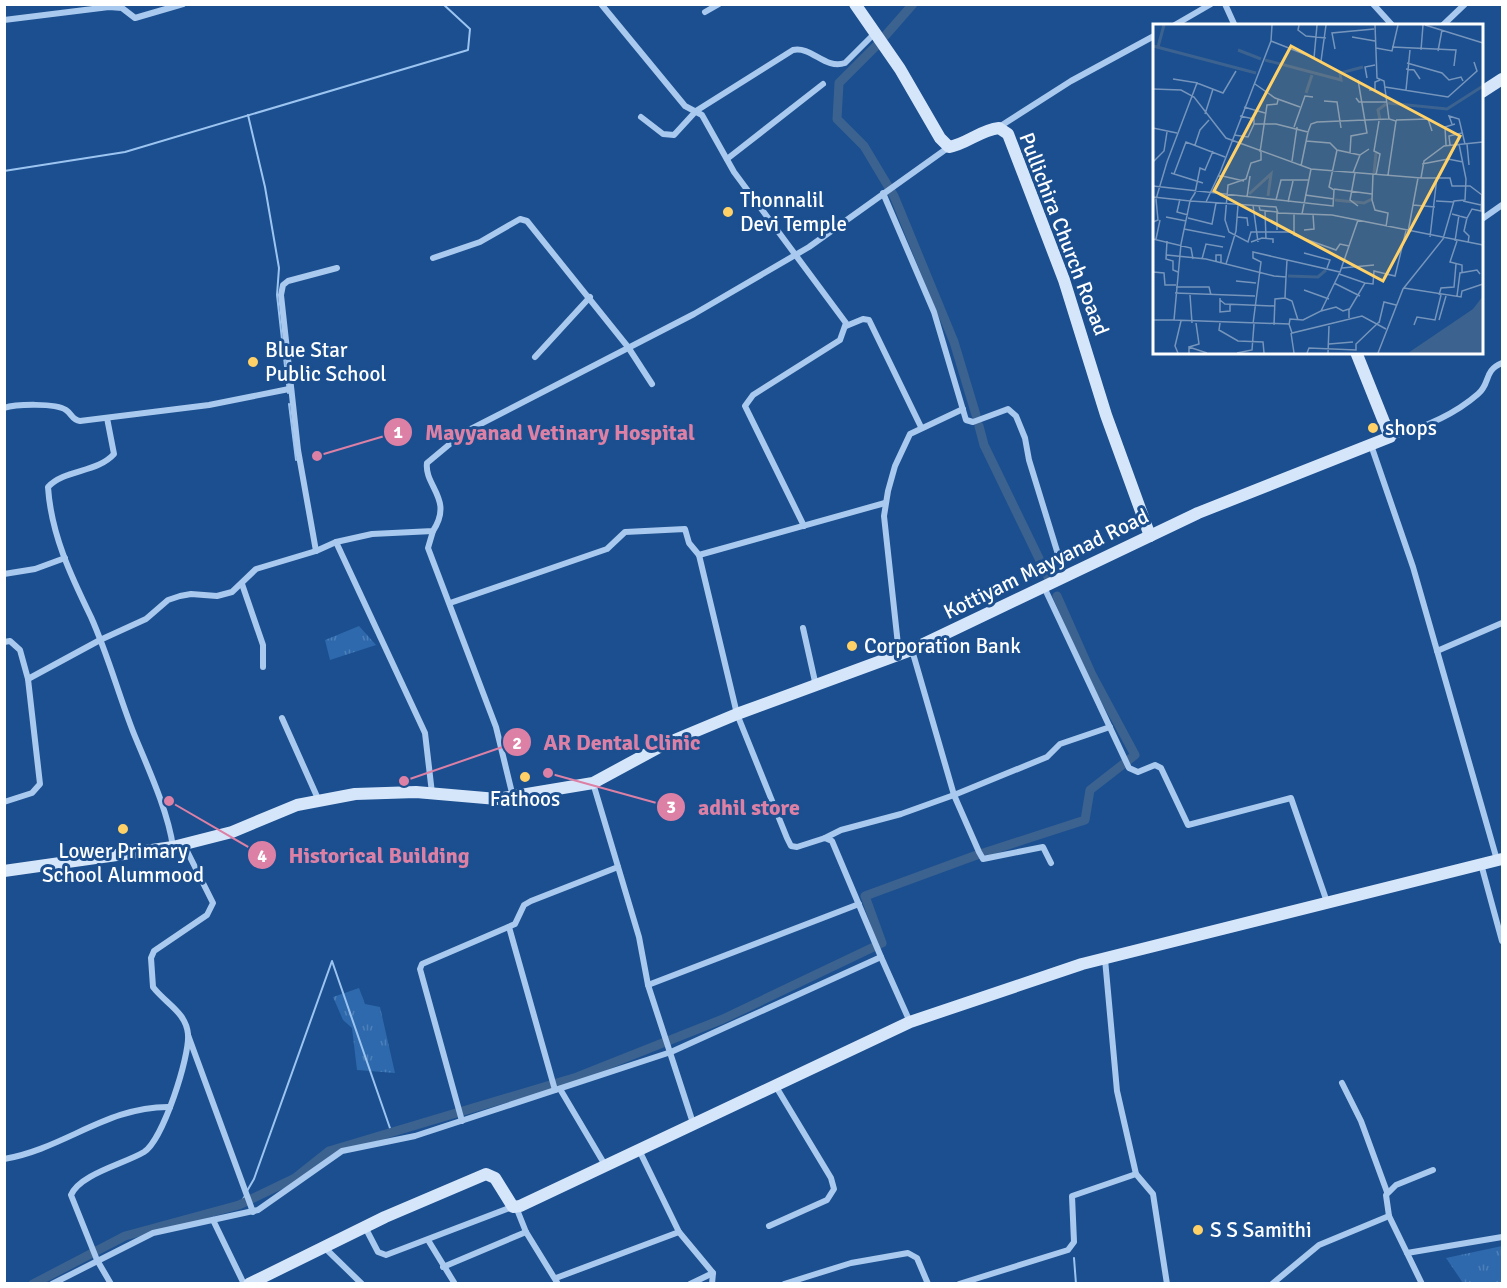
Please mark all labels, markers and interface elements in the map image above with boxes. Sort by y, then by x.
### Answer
inset map [1153,24,1483,354]
street label: Pullichira Church Roaad [1013,129,1115,339]
place label: Thonnalil Devi Temple [740,187,847,237]
marker: Thonnalil Devi Temple [721,205,735,219]
place label: Blue Star Public School [265,337,386,387]
marker: Blue Star Public School [246,355,260,369]
callout: Mayyanad Vetinary Hospital [383,412,707,452]
place label: shops [1385,415,1437,441]
text: Mayyanad Vetinary Hospital [425,419,695,446]
text: 1 [393,421,403,443]
marker: shops [1366,421,1380,435]
street label: Kottiyam Mayyanad Road [939,503,1153,625]
place label: Corporation Bank [864,633,1021,659]
marker: Corporation Bank [845,639,859,653]
callout: AR Dental Clinic [502,722,713,762]
text: AR Dental Clinic [544,729,700,756]
text: 2 [512,732,522,754]
marker: Fathoos [518,770,532,784]
place label: Fathoos [490,786,560,812]
callout: adhil store [656,787,812,827]
text: adhil store [698,794,800,821]
text: 3 [666,796,676,818]
marker: Lower Primary School Alummood [116,822,130,836]
callout: Historical Building [247,835,482,875]
place label: Lower Primary School Alummood [42,838,204,888]
text: Historical Building [288,842,470,869]
text: 4 [257,845,267,867]
place label: S S Samithi [1210,1217,1312,1243]
marker: S S Samithi [1191,1223,1205,1237]

